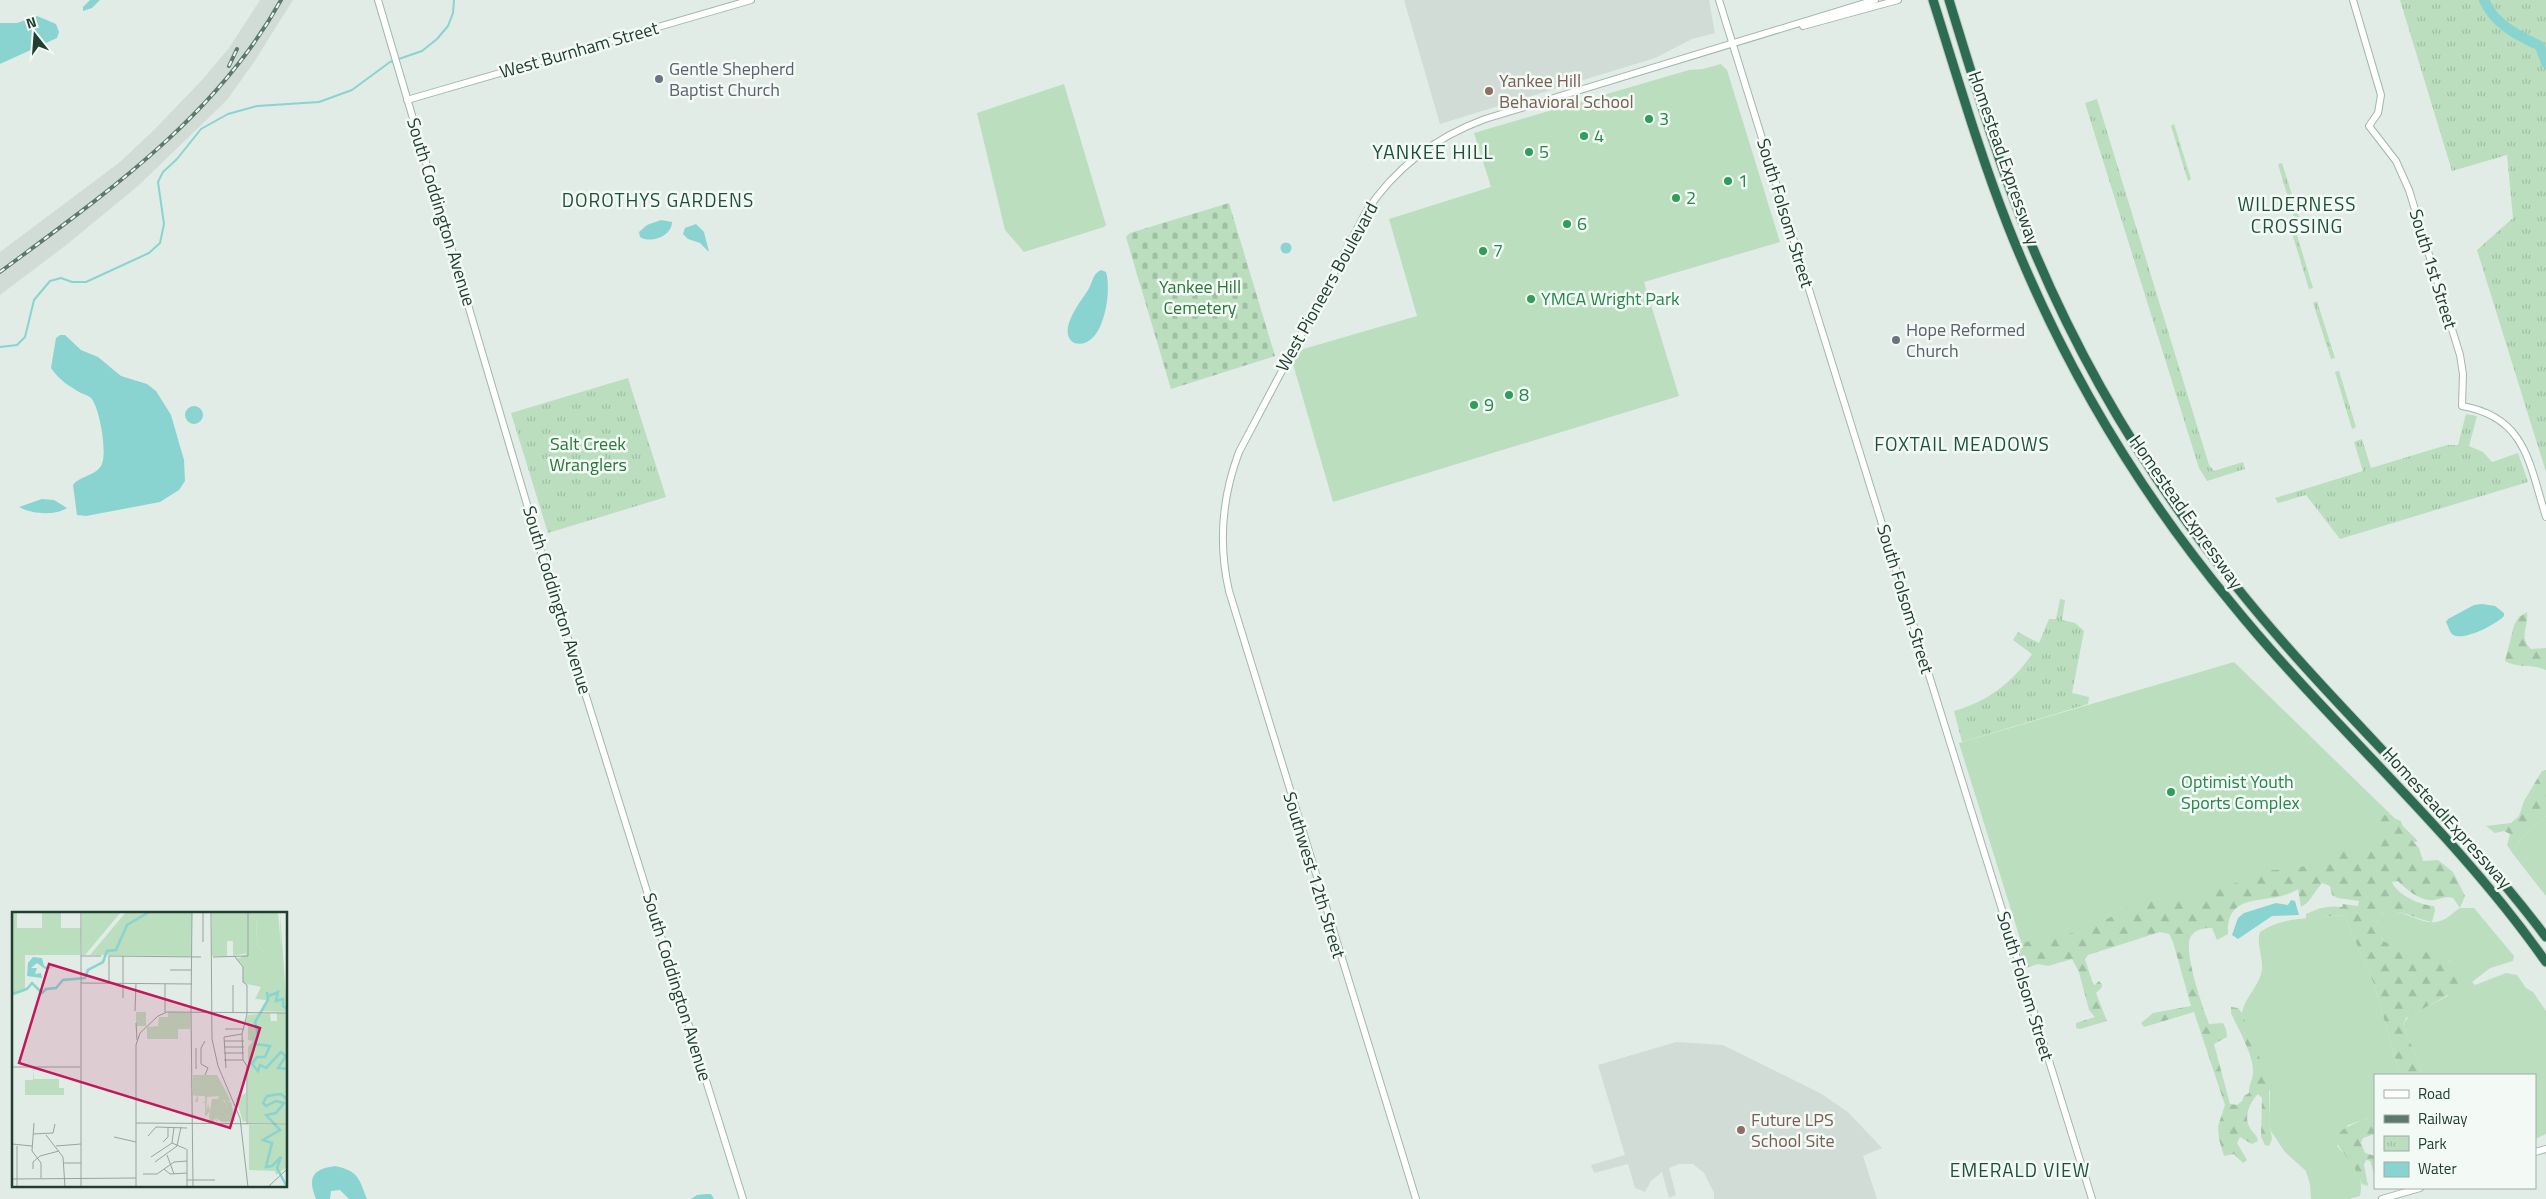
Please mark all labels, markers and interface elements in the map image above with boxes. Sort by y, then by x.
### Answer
north arrow [10,10,60,60]
text: N [23,11,39,34]
street label: West Burnham Street [496,14,662,85]
place label: Gentle Shepherd Baptist Church [669,55,795,103]
place label: Yankee Hill Behavioral School [1499,67,1634,115]
street label: Homestead Expressway [1962,67,2047,249]
marker: Gentle Shepherd Baptist Church [653,73,665,85]
marker: Yankee Hill Behavioral School [1483,85,1495,97]
place label: 3 [1659,105,1669,132]
marker: 3 [1643,113,1655,125]
street label: South Coddington Avenue [400,114,483,309]
place label: 4 [1594,122,1604,149]
marker: 4 [1578,130,1590,142]
street label: South Folsom Street [1750,135,1821,291]
district label: YANKEE HILL [1372,136,1494,167]
place label: 5 [1539,138,1549,165]
marker: 5 [1523,146,1535,158]
place label: 1 [1738,167,1748,194]
marker: 1 [1722,175,1734,187]
place label: 2 [1686,184,1696,211]
district label: DOROTHYS GARDENS [562,185,754,214]
district label: WILDERNESS CROSSING [2238,189,2356,240]
marker: 2 [1670,192,1682,204]
street label: West Pioneers Boulevard [1269,197,1384,376]
street label: South 1st Street [2402,206,2465,333]
place label: 6 [1577,210,1587,237]
marker: 6 [1561,218,1573,230]
place label: 7 [1493,237,1503,264]
marker: 7 [1477,245,1489,257]
park label: Yankee Hill Cemetery [1159,273,1241,321]
place label: YMCA Wright Park [1541,285,1680,312]
marker: YMCA Wright Park [1525,293,1537,305]
place label: Hope Reformed Church [1906,316,2025,364]
marker: Hope Reformed Church [1890,334,1902,346]
place label: 8 [1519,381,1529,408]
marker: 8 [1503,389,1515,401]
place label: 9 [1484,391,1494,418]
marker: 9 [1468,399,1480,411]
district label: FOXTAIL MEADOWS [1874,429,2050,458]
street label: Homestead Expressway [2123,429,2250,594]
park label: Salt Creek Wranglers [549,430,627,478]
street label: South Coddington Avenue [516,502,599,697]
street label: South Folsom Street [1870,521,1941,677]
street label: Homestead Expressway [2376,741,2519,895]
place label: Optimist Youth Sports Complex [2181,768,2300,816]
marker: Optimist Youth Sports Complex [2165,786,2177,798]
street label: Southwest 12th Street [1276,788,1353,962]
street label: South Coddington Avenue [636,889,719,1084]
street label: South Folsom Street [1990,908,2061,1064]
inset map [12,912,288,1186]
legend [2374,1074,2536,1189]
text: Road [2418,1082,2450,1105]
place label: Future LPS School Site [1751,1106,1835,1154]
text: Railway [2418,1107,2468,1130]
marker: Future LPS School Site [1735,1124,1747,1136]
text: Park [2418,1132,2447,1155]
district label: EMERALD VIEW [1950,1155,2090,1184]
text: Water [2418,1157,2457,1180]

